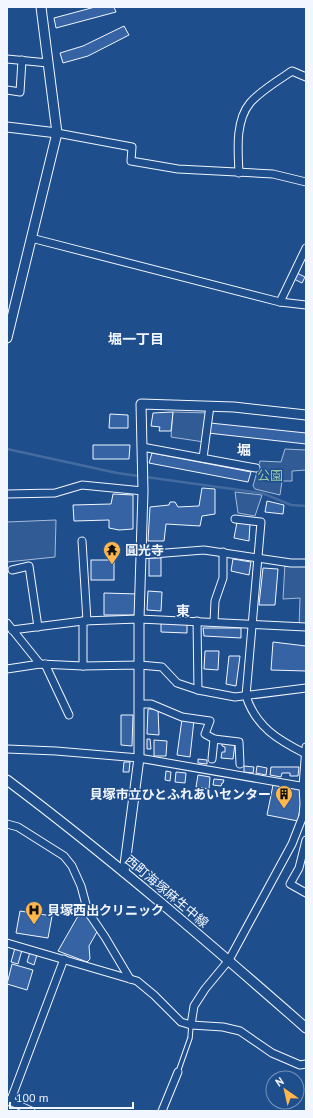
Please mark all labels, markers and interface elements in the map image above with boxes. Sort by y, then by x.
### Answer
district label: 堀一丁目 [108,330,164,348]
district label: 堀 [237,441,251,459]
park label: 公園 [257,467,283,484]
temple icon: 圓光寺 [102,540,122,565]
place label: 圓光寺 [125,542,164,559]
district label: 東 [176,602,190,620]
building icon: 貝塚市立ひとふれあいセンター [274,784,294,809]
place label: 貝塚市立ひとふれあいセンター [89,786,271,803]
street label: 西町海塚麻生中線 [121,851,212,931]
hospital icon: 貝塚西出クリニック [24,900,44,925]
place label: 貝塚西出クリニック [47,902,164,919]
north arrow [265,1070,305,1110]
text: N [272,1074,286,1090]
scale bar [10,1084,133,1110]
text: 100 m [16,1090,49,1105]

